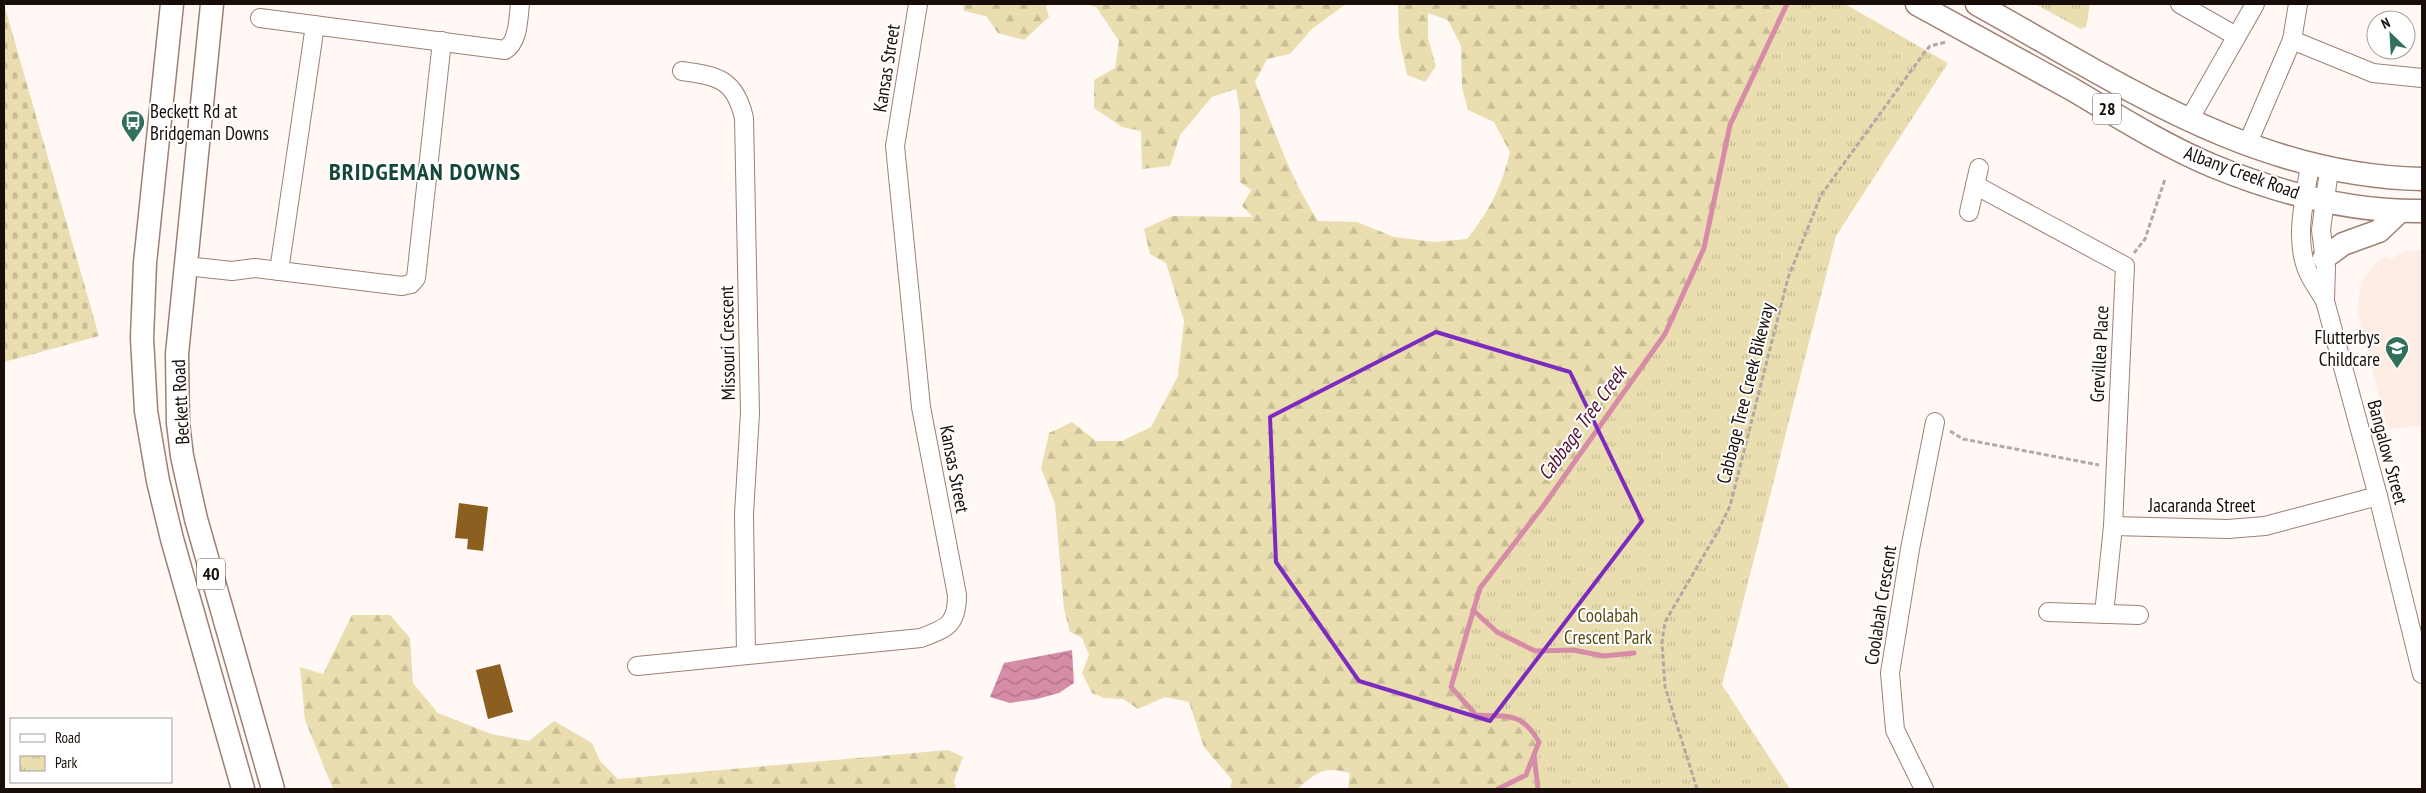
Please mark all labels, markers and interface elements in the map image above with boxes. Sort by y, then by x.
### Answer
north arrow [2366,10,2416,60]
text: N [2378,13,2393,33]
street label: Kansas Street [867,22,905,114]
road number: 28 [2093,94,2121,125]
place label: Beckett Rd at Bridgeman Downs [150,99,269,145]
bus stop icon: Beckett Rd at Bridgeman Downs [120,109,146,143]
street label: Albany Creek Road [2181,140,2303,204]
district label: BRIDGEMAN DOWNS [329,156,521,187]
street label: Missouri Crescent [714,285,740,401]
street label: Cabbage Tree Creek Bikeway [1711,299,1779,486]
street label: Grevillea Place [2084,305,2114,403]
place label: Flutterbys Childcare [2315,325,2380,371]
school or university icon: Flutterbys Childcare [2384,335,2410,369]
street label: Beckett Road [166,359,194,445]
water label: Cabbage Tree Creek [1532,359,1633,485]
street label: Bangalow Street [2363,397,2414,508]
street label: Kansas Street [935,423,975,516]
street label: Jacaranda Street [2148,493,2256,517]
street label: Coolabah Crescent [1859,543,1901,666]
road number: 40 [197,558,225,590]
park label: Coolabah Crescent Park [1564,603,1653,649]
legend [10,718,172,783]
text: Road [55,728,81,747]
text: Park [55,753,77,772]

